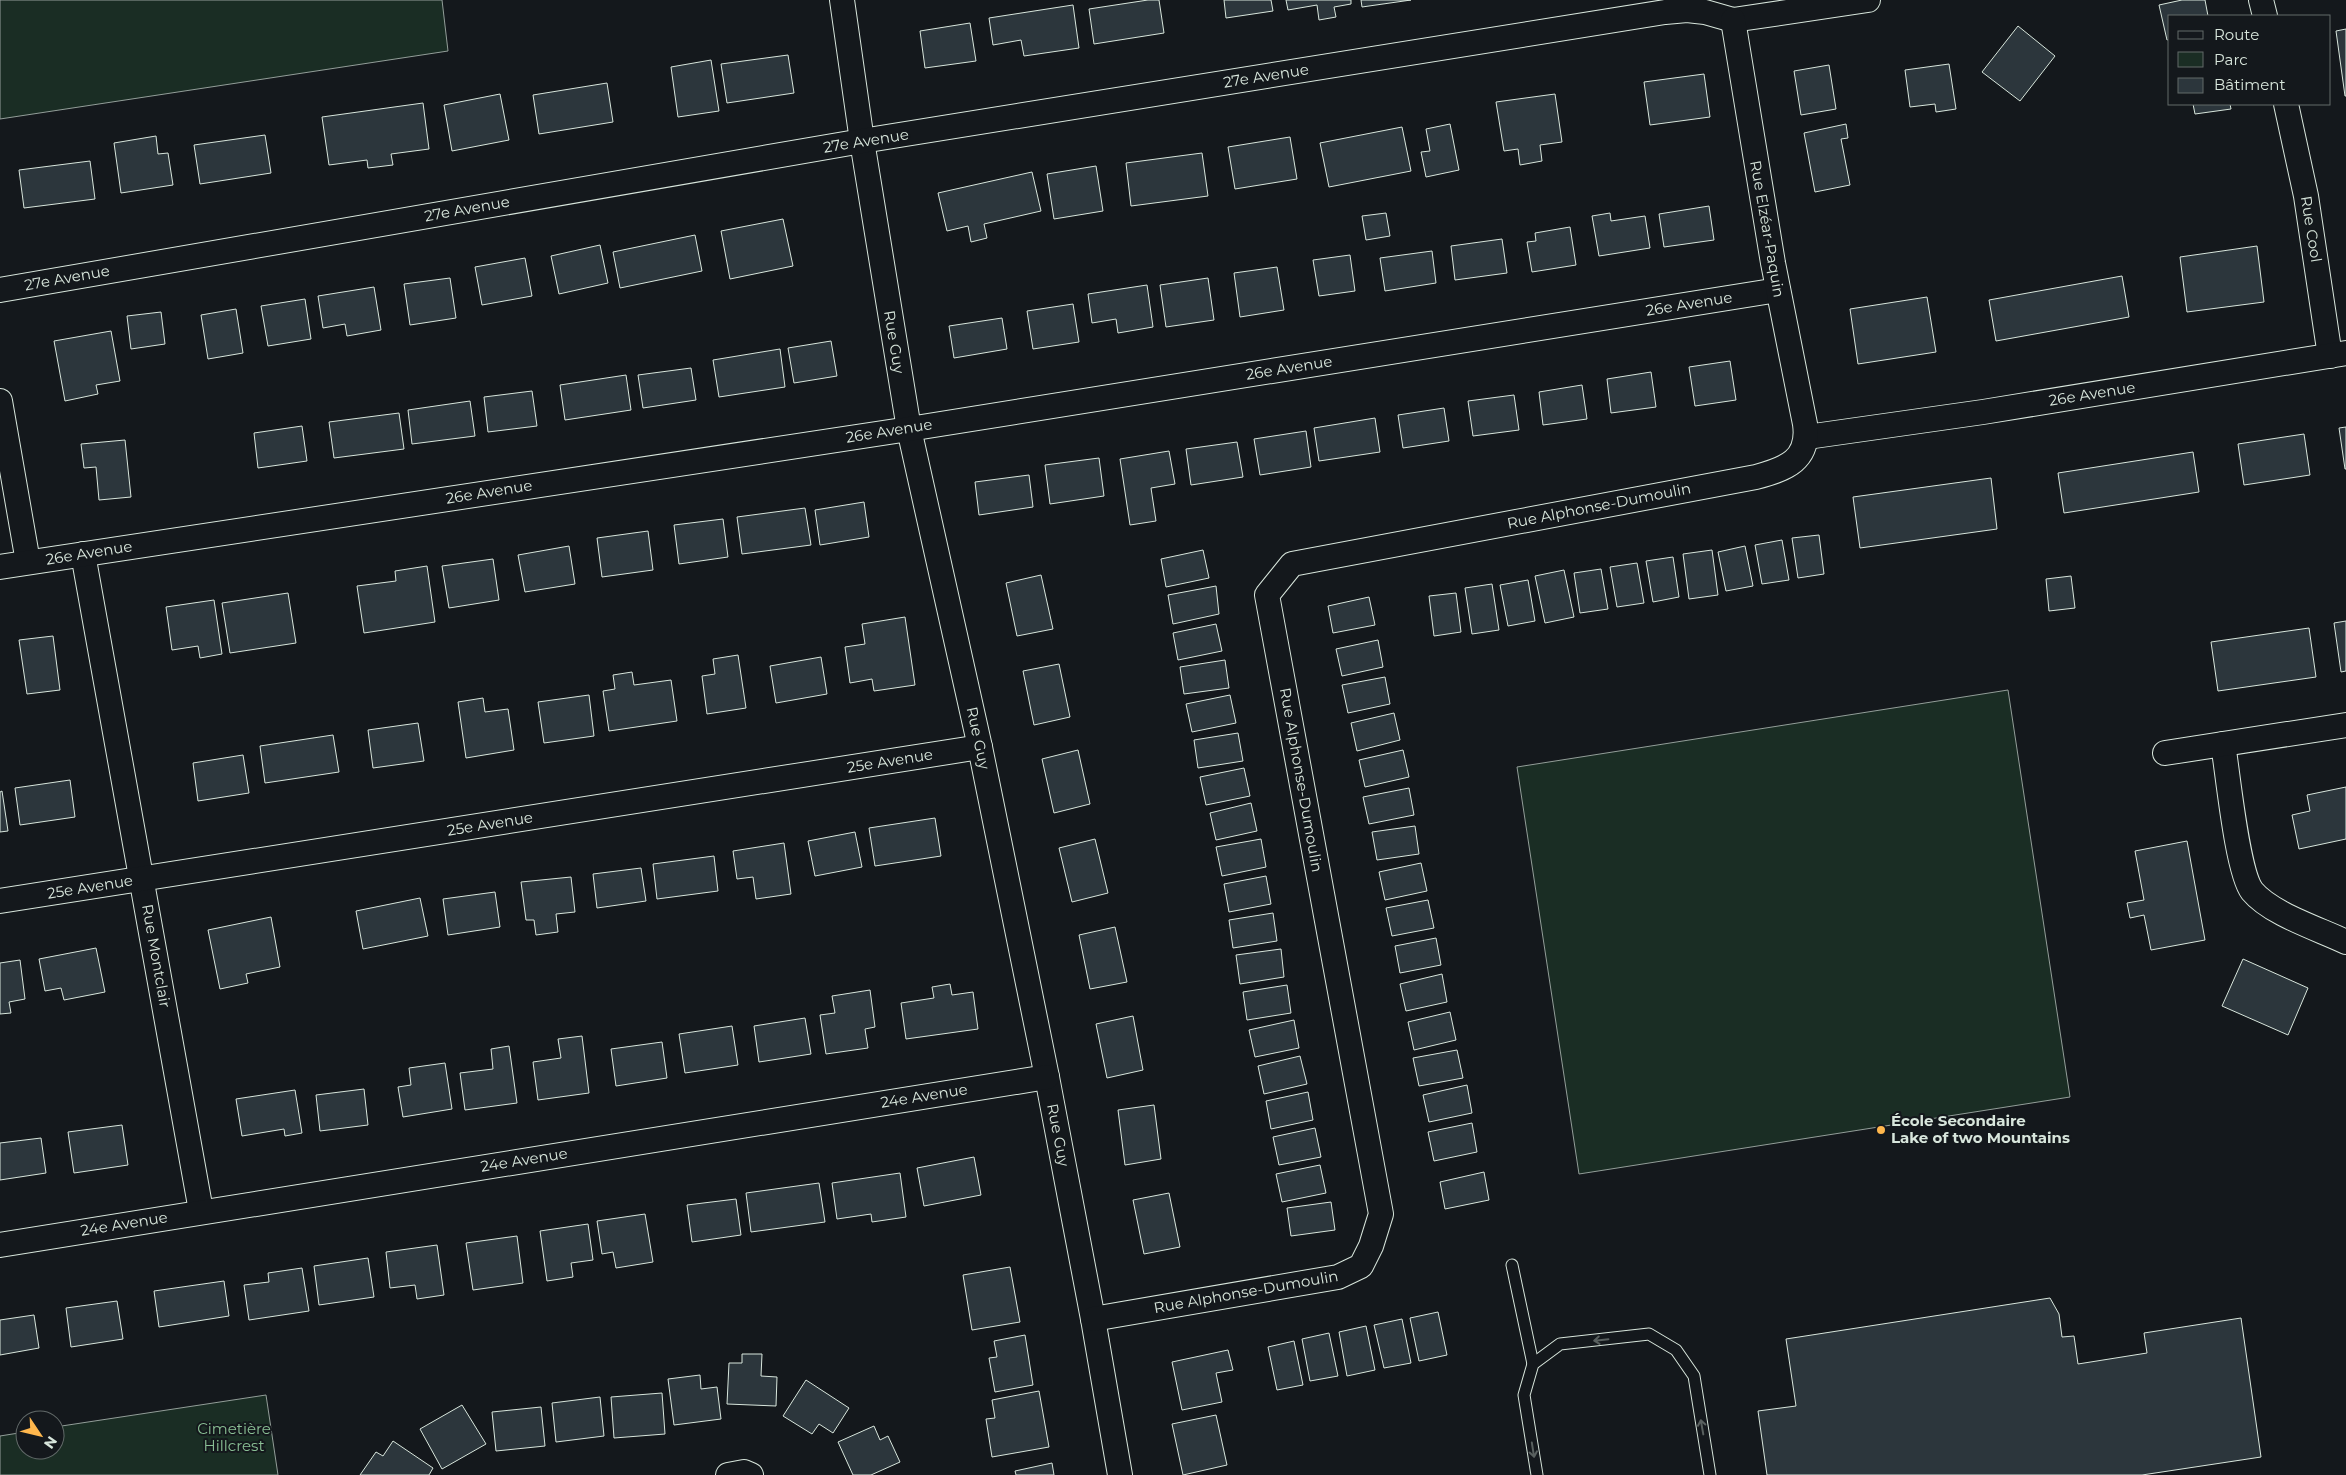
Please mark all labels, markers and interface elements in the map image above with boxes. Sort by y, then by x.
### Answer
legend [2168,15,2331,105]
text: Route [2214,25,2259,44]
text: Parc [2214,50,2248,69]
street label: 27e Avenue [1222,59,1310,92]
text: Bâtiment [2214,75,2286,94]
street label: 27e Avenue [822,124,910,157]
street label: Rue Elzéar-Paquin [1746,159,1789,299]
street label: 27e Avenue [423,192,511,225]
street label: Rue Cool [2297,194,2326,264]
street label: 27e Avenue [23,261,111,294]
street label: 26e Avenue [1644,287,1734,320]
street label: Rue Guy [880,309,909,376]
street label: 26e Avenue [1244,351,1334,384]
street label: 26e Avenue [2047,377,2137,410]
street label: 26e Avenue [844,414,934,447]
street label: 26e Avenue [444,475,534,508]
street label: Rue Alphonse-Dumoulin [1505,478,1692,533]
street label: 26e Avenue [44,536,134,569]
street label: Rue Alphonse-Dumoulin [1276,686,1327,874]
street label: Rue Guy [963,705,995,772]
street label: 25e Avenue [846,744,934,777]
street label: 25e Avenue [446,807,534,840]
street label: 25e Avenue [46,870,134,903]
street label: Rue Montclair [138,903,175,1009]
street label: 24e Avenue [879,1079,969,1112]
street label: Rue Guy [1043,1102,1074,1169]
place label: École Secondaire Lake of two Mountains [1891,1111,2070,1147]
marker: École Secondaire Lake of two Mountains [1875,1124,1887,1136]
street label: 24e Avenue [479,1143,569,1176]
street label: 24e Avenue [79,1207,169,1240]
street label: Rue Alphonse-Dumoulin [1152,1266,1340,1317]
one-way arrow [1594,1335,1610,1345]
north arrow [15,1410,65,1460]
park label: Cimetière Hillcrest [197,1419,271,1455]
one-way arrow [1697,1419,1707,1435]
text: N [40,1433,61,1452]
one-way arrow [1528,1441,1538,1457]

